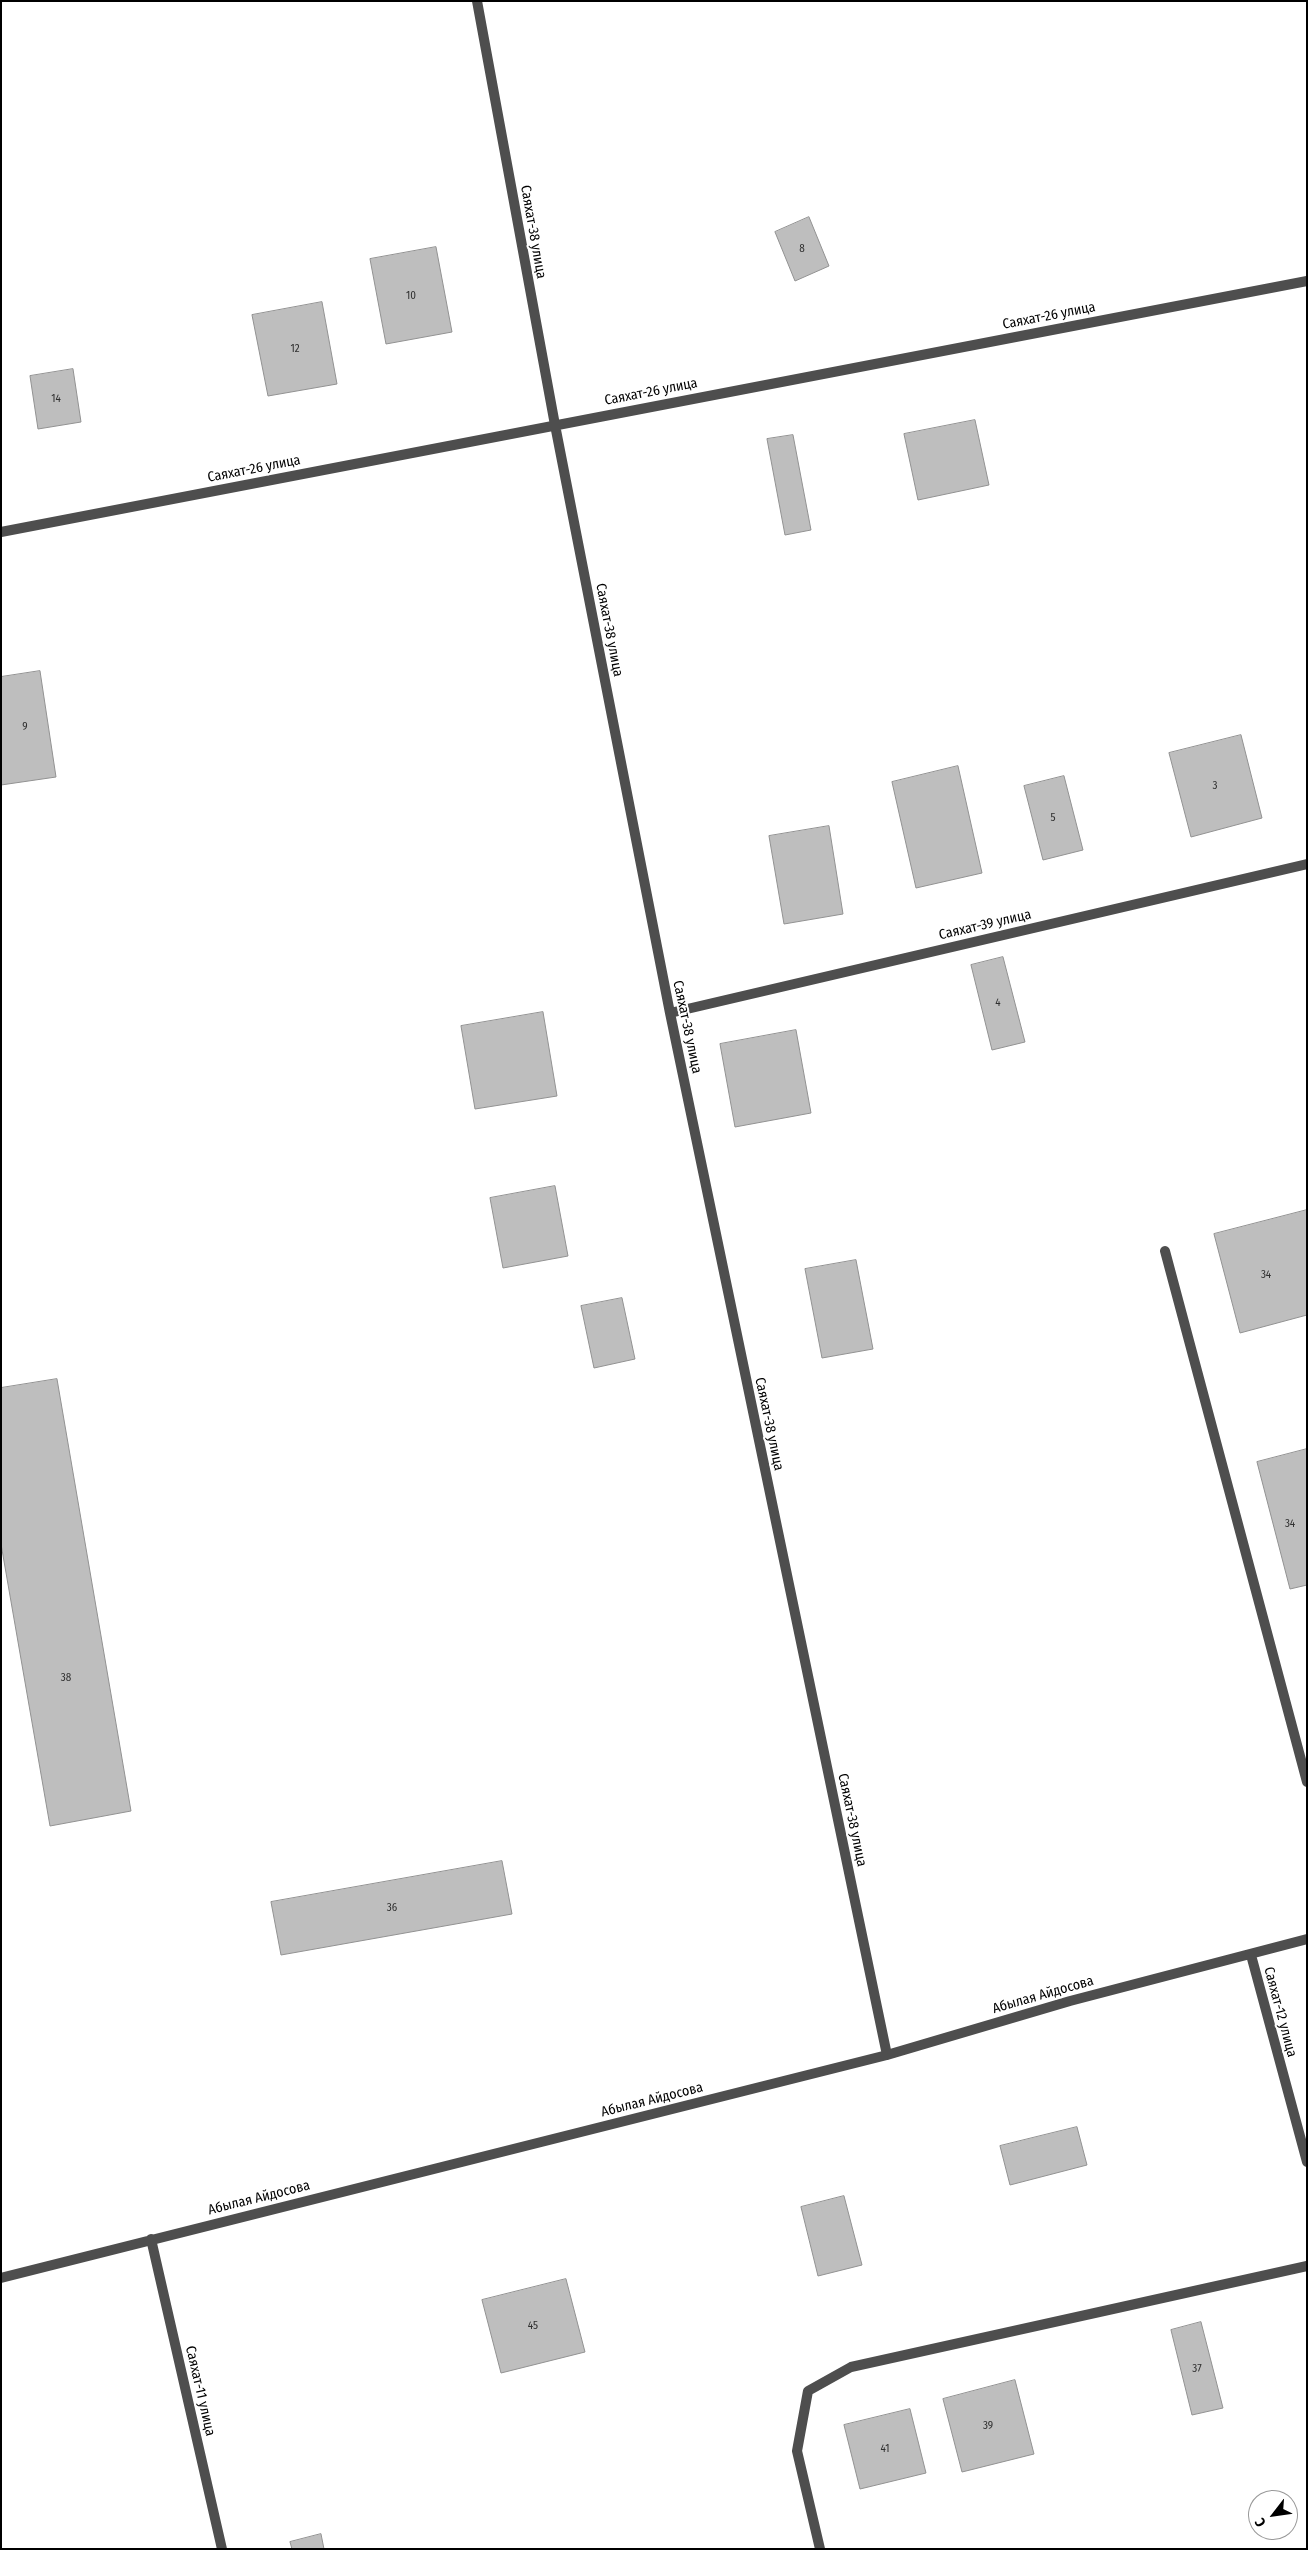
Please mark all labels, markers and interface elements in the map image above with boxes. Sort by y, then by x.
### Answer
street label: Саяхат-38 улица [517,184,549,280]
house number: 8 [799,242,805,256]
house number: 10 [406,289,416,303]
street label: Саяхат-26 улица [1001,299,1097,333]
house number: 12 [290,342,300,356]
street label: Саяхат-26 улица [603,375,699,409]
house number: 14 [51,392,61,406]
street label: Саяхат-26 улица [206,452,302,486]
street label: Саяхат-38 улица [592,582,626,678]
house number: 9 [22,720,28,734]
house number: 3 [1213,779,1217,793]
house number: 5 [1050,811,1056,825]
street label: Саяхат-39 улица [937,906,1033,944]
street label: Саяхат-38 улица [669,979,705,1075]
house number: 4 [995,996,1001,1010]
house number: 34 [1261,1268,1271,1282]
street label: Саяхат-38 улица [751,1376,787,1472]
house number: 34 [1285,1517,1295,1531]
house number: 38 [61,1671,71,1685]
street label: Саяхат-38 улица [834,1772,870,1868]
house number: 36 [387,1901,397,1915]
street label: Саяхат-12 улица [1260,1965,1300,2059]
street label: Абылая Айдосова [991,1973,1095,2017]
street label: Абылая Айдосова [599,2079,705,2121]
street label: Абылая Айдосова [206,2177,312,2219]
house number: 45 [528,2319,538,2333]
street label: Саяхат-11 улица [181,2344,219,2438]
house number: 37 [1192,2362,1202,2376]
house number: 39 [983,2419,993,2433]
house number: 41 [880,2442,890,2456]
north arrow [1248,2490,1298,2540]
text: С [1251,2515,1270,2530]

